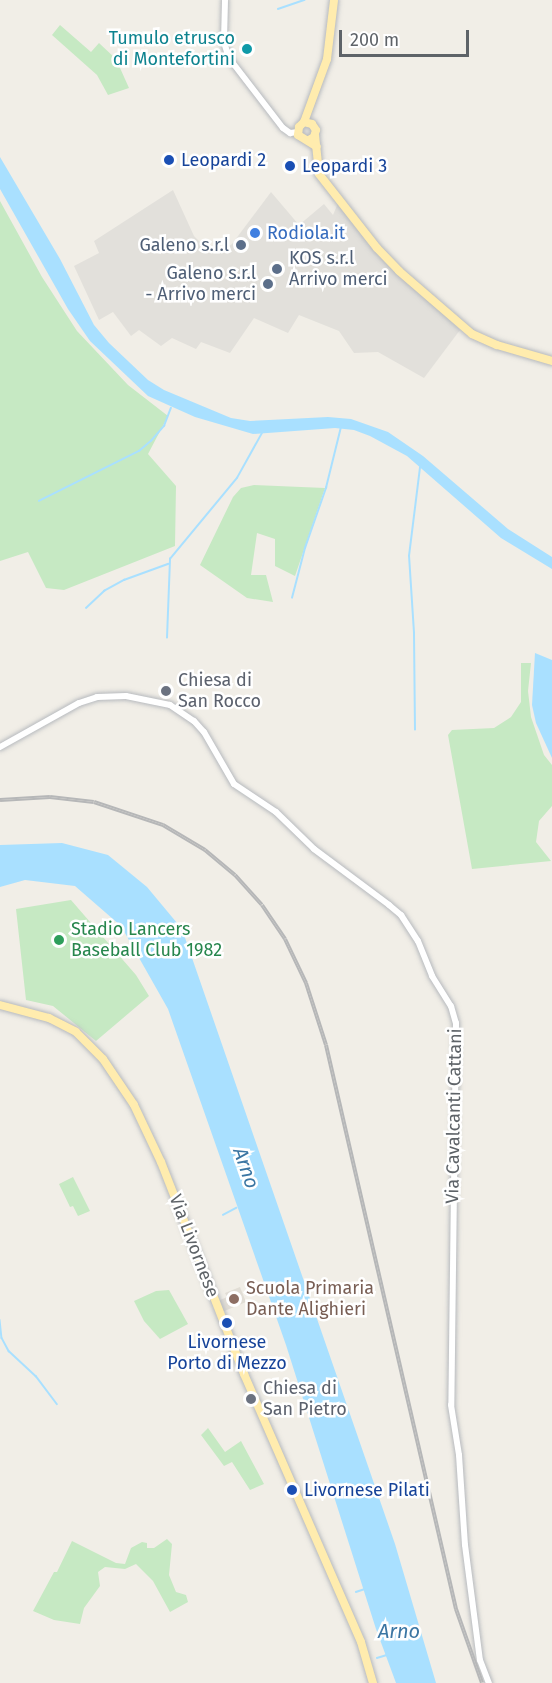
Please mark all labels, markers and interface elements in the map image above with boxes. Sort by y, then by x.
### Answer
scale bar [342,18,472,56]
place label: Tumulo etrusco di Montefortini [109,28,235,70]
text: 200 m [350,29,399,51]
marker: Tumulo etrusco di Montefortini [240,42,254,56]
place label: Leopardi 2 [181,149,266,171]
marker: Leopardi 2 [162,153,176,167]
place label: Leopardi 3 [302,155,387,177]
marker: Leopardi 3 [283,159,297,173]
place label: Rodiola.it [267,222,345,244]
marker: Rodiola.it [248,226,262,240]
place label: Galeno s.r.l [139,234,229,256]
marker: Galeno s.r.l [234,238,248,252]
place label: KOS s.r.l Arrivo merci [289,248,388,290]
marker: KOS s.r.l Arrivo merci [270,262,284,276]
place label: Galeno s.r.l - Arrivo merci [145,263,256,306]
marker: Galeno s.r.l - Arrivo merci [261,277,275,291]
place label: Chiesa di San Rocco [178,670,261,712]
marker: Chiesa di San Rocco [159,684,173,698]
place label: Stadio Lancers Baseball Club 1982 [71,919,222,962]
marker: Stadio Lancers Baseball Club 1982 [52,933,66,947]
street label: Via Cavalcanti Cattani [442,1028,466,1204]
water label: Arno [228,1144,264,1192]
street label: Via Livornese [164,1191,224,1301]
place label: Scuola Primaria Dante Alighieri [246,1278,374,1320]
marker: Scuola Primaria Dante Alighieri [227,1292,241,1306]
marker: Livornese Porto di Mezzo [220,1316,234,1330]
place label: Livornese Porto di Mezzo [167,1332,287,1374]
place label: Chiesa di San Pietro [263,1378,347,1420]
marker: Chiesa di San Pietro [244,1392,258,1406]
place label: Livornese Pilati [304,1479,430,1501]
marker: Livornese Pilati [285,1483,299,1497]
water label: Arno [378,1619,420,1643]

